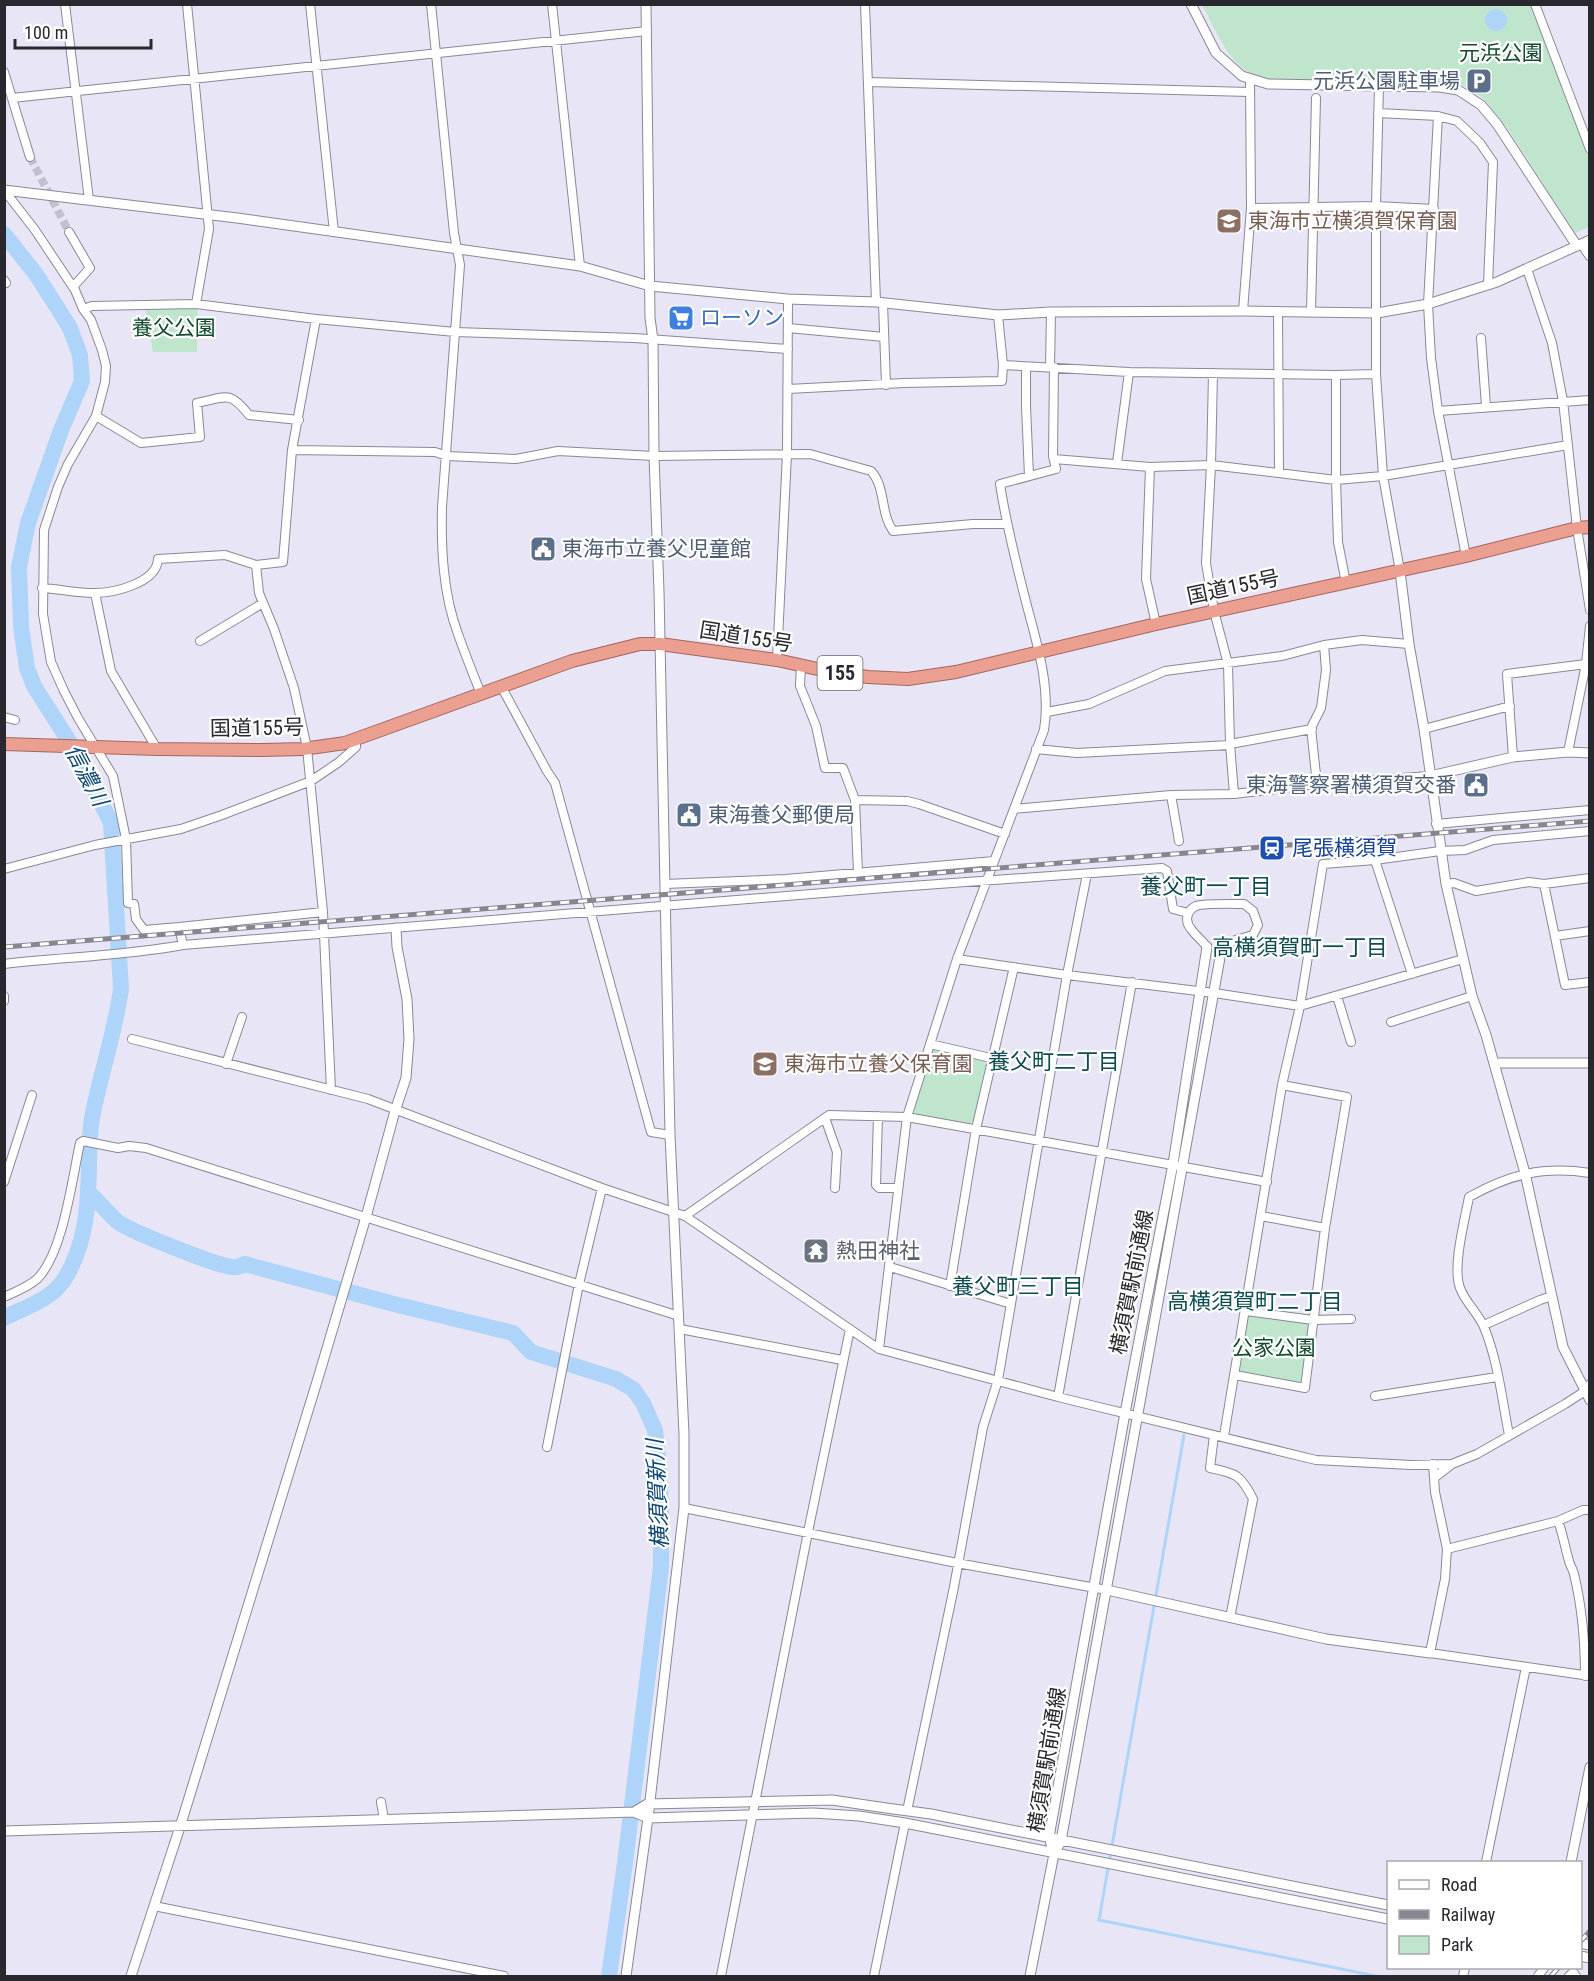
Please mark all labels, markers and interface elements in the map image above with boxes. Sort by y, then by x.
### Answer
scale bar [15,12,152,50]
text: 100 m [24,22,68,43]
park label: 元浜公園 [1459,41,1543,65]
parking icon: 元浜公園駐車場 [1464,66,1494,96]
place label: 元浜公園駐車場 [1313,69,1460,93]
school or university icon: 東海市立横須賀保育園 [1214,206,1244,236]
place label: 東海市立横須賀保育園 [1248,209,1458,233]
supermarket icon: ローソン [666,303,696,333]
place label: ローソン [700,306,784,330]
park label: 養父公園 [132,316,216,340]
public building icon: 東海市立養父児童館 [528,534,558,564]
place label: 東海市立養父児童館 [562,537,751,561]
street label: 国道155号 [1184,565,1282,609]
street label: 国道155号 [698,618,794,656]
road number: 155 [818,656,862,690]
street label: 国道155号 [210,715,304,741]
water label: 信濃川 [60,740,114,812]
public building icon: 東海警察署横須賀交番 [1461,770,1491,800]
place label: 東海警察署横須賀交番 [1246,773,1456,797]
public building icon: 東海養父郵便局 [674,800,704,830]
place label: 東海養父郵便局 [708,803,855,827]
station icon: 尾張横須賀 [1257,833,1287,863]
place label: 尾張横須賀 [1292,836,1397,860]
district label: 養父町一丁目 [1140,874,1272,899]
district label: 高横須賀町一丁目 [1212,935,1388,960]
school or university icon: 東海市立養父保育園 [750,1049,780,1079]
district label: 養父町二丁目 [988,1049,1120,1074]
place label: 東海市立養父保育園 [784,1052,973,1076]
street label: 横須賀駅前通線 [1106,1208,1158,1356]
temple icon: 熱田神社 [801,1236,831,1266]
place label: 熱田神社 [836,1239,920,1263]
district label: 養父町三丁目 [952,1274,1084,1299]
district label: 高横須賀町二丁目 [1167,1289,1343,1314]
park label: 公家公園 [1232,1336,1316,1360]
water label: 横須賀新川 [642,1436,673,1550]
street label: 横須賀駅前通線 [1024,1686,1070,1834]
legend [1387,1861,1582,1969]
text: Road [1441,1874,1477,1895]
text: Railway [1441,1904,1496,1925]
text: Park [1441,1934,1473,1955]

